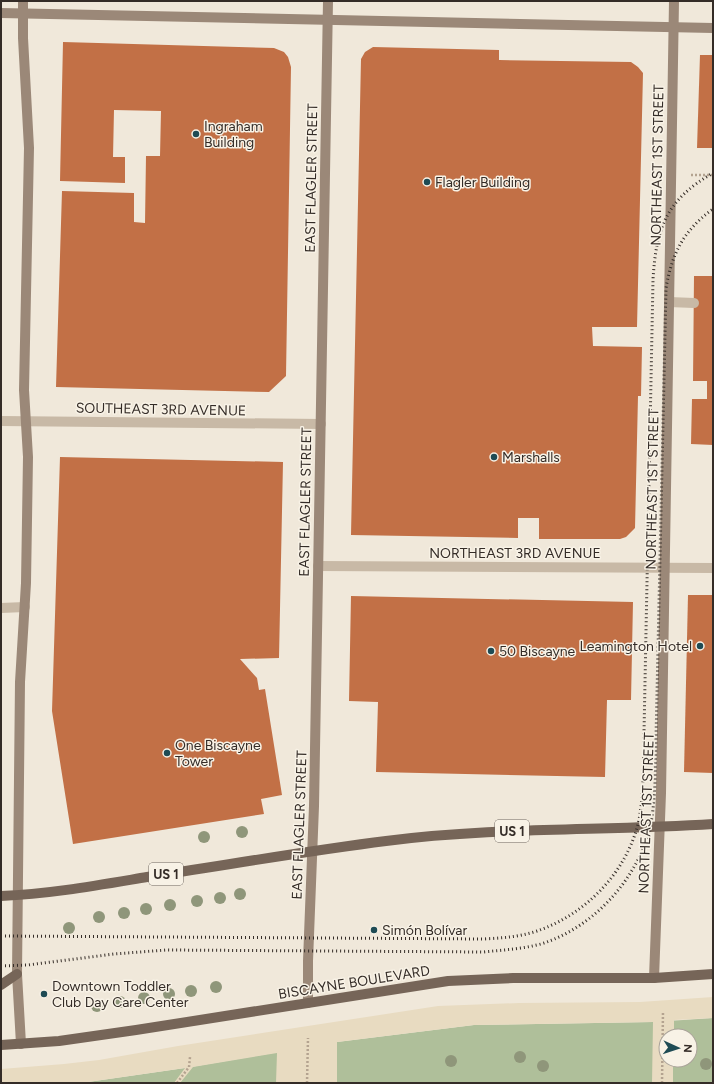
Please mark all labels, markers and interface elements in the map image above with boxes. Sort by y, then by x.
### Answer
street label: NORTHEAST 1ST STREET [648,84,667,246]
street label: EAST FLAGLER STREET [302,103,321,253]
place label: Ingraham Building [204,118,263,151]
marker: Ingraham Building [191,129,201,139]
place label: Flagler Building [435,174,530,191]
marker: Flagler Building [422,177,432,187]
street label: SOUTHEAST 3RD AVENUE [76,400,246,419]
street label: NORTHEAST 1ST STREET [643,408,662,570]
street label: EAST FLAGLER STREET [296,427,315,577]
place label: Marshalls [502,449,560,466]
marker: Marshalls [489,452,499,462]
street label: NORTHEAST 3RD AVENUE [429,545,601,562]
place label: Leamington Hotel [579,638,692,655]
marker: Leamington Hotel [695,641,705,651]
place label: 50 Biscayne [499,643,576,660]
marker: 50 Biscayne [486,646,496,656]
street label: NORTHEAST 1ST STREET [635,732,658,894]
place label: One Biscayne Tower [175,737,261,770]
marker: One Biscayne Tower [162,748,172,758]
street label: EAST FLAGLER STREET [288,750,311,900]
road number: US 1 [495,820,529,842]
road number: US 1 [149,863,183,885]
place label: Simón Bolívar [382,922,467,939]
marker: Simón Bolívar [369,925,379,935]
street label: BISCAYNE BOULEVARD [277,962,431,1003]
place label: Downtown Toddler Club Day Care Center [52,978,189,1011]
marker: Downtown Toddler Club Day Care Center [39,989,49,999]
north arrow [658,1028,698,1068]
text: N [681,1044,694,1053]

